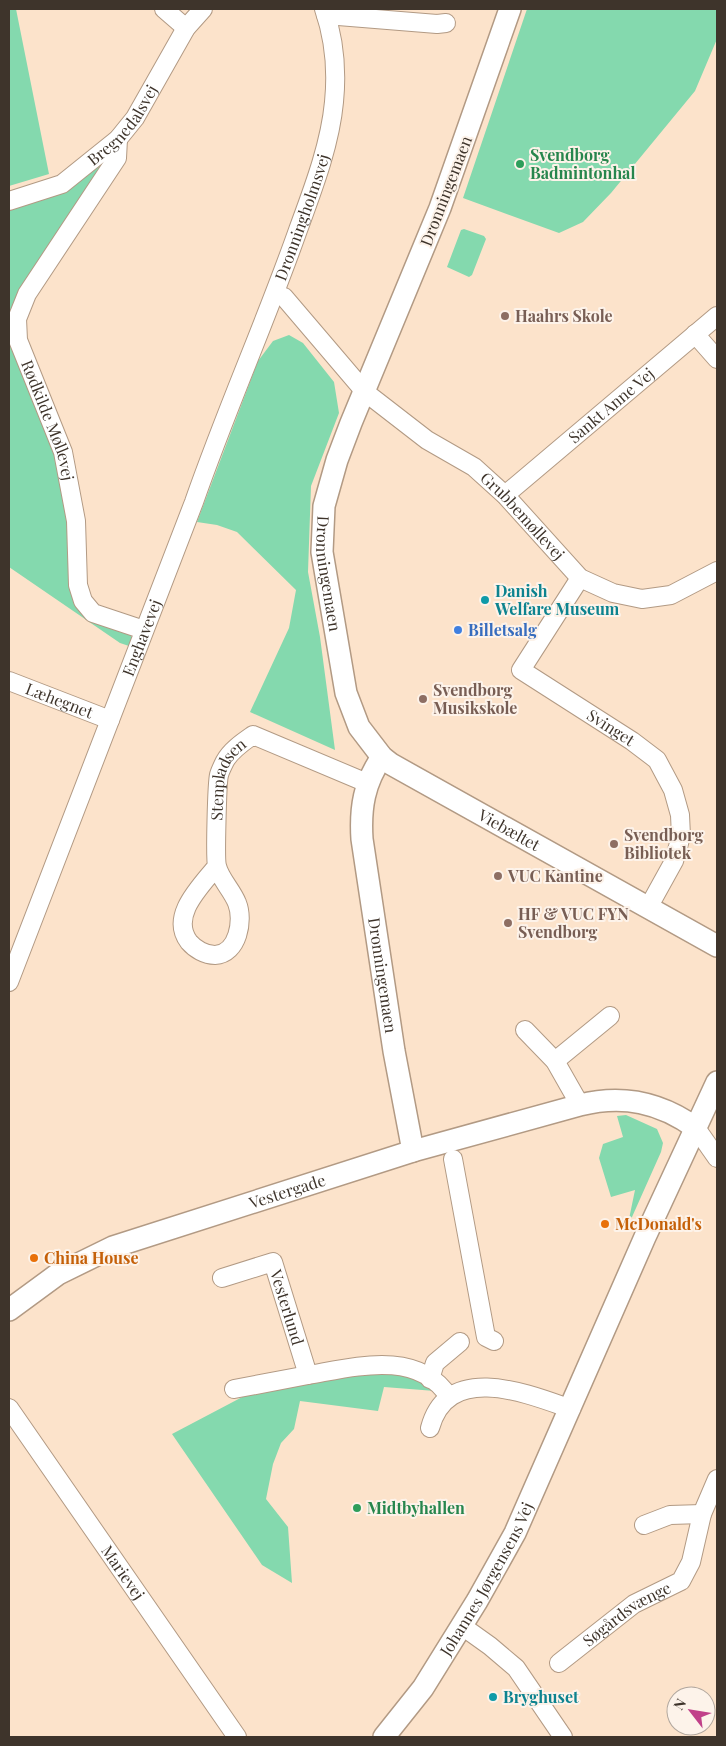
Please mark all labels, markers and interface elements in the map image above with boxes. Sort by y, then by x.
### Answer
street label: Bregnedalsvej [83,81,162,170]
street label: Dronningemaen [415,132,476,249]
place label: Svendborg Badmintonhal [530,144,635,183]
street label: Dronningholmsvej [269,151,333,283]
marker: Svendborg Badmintonhal [514,158,526,170]
place label: Haahrs Skole [515,305,613,326]
marker: Haahrs Skole [499,310,511,322]
street label: Rødkilde Møllevej [17,357,79,482]
street label: Sankt Anne Vej [564,363,658,447]
street label: Grubbemøllevej [476,467,570,564]
street label: Dronningemaen [312,515,346,633]
place label: Danish Welfare Museum [494,580,620,619]
marker: Danish Welfare Museum [479,594,491,606]
street label: Enghavevej [117,596,166,679]
place label: Billetsalg [468,619,537,640]
marker: Billetsalg [452,624,464,636]
street label: Læhegnet [23,677,97,723]
place label: Svendborg Musikskole [433,679,517,718]
marker: Svendborg Musikskole [417,693,429,705]
street label: Svinget [583,704,639,750]
street label: Stenpladsen [206,733,250,821]
street label: Viebæltet [474,803,544,855]
place label: Svendborg Bibliotek [624,824,703,863]
marker: Svendborg Bibliotek [608,838,620,850]
place label: VUC Kantine [507,865,603,886]
marker: VUC Kantine [492,870,504,882]
place label: HF & VUC FYN Svendborg [518,903,629,942]
street label: Dronningemaen [364,916,402,1035]
marker: HF & VUC FYN Svendborg [502,917,514,929]
street label: Vestergade [245,1169,328,1213]
place label: McDonald's [615,1213,702,1234]
marker: McDonald's [599,1218,611,1230]
place label: China House [44,1247,139,1268]
marker: China House [28,1252,40,1264]
street label: Vesterlund [266,1266,309,1347]
place label: Midtbyhallen [367,1497,465,1518]
street label: Johannes Jørgensens Vej [434,1499,537,1660]
marker: Midtbyhallen [351,1502,363,1514]
street label: Marievej [97,1541,150,1603]
street label: Søgårdsvænge [578,1577,674,1651]
place label: Bryghuset [503,1686,579,1707]
north arrow [666,1686,716,1736]
marker: Bryghuset [487,1691,499,1703]
text: N [669,1695,690,1713]

